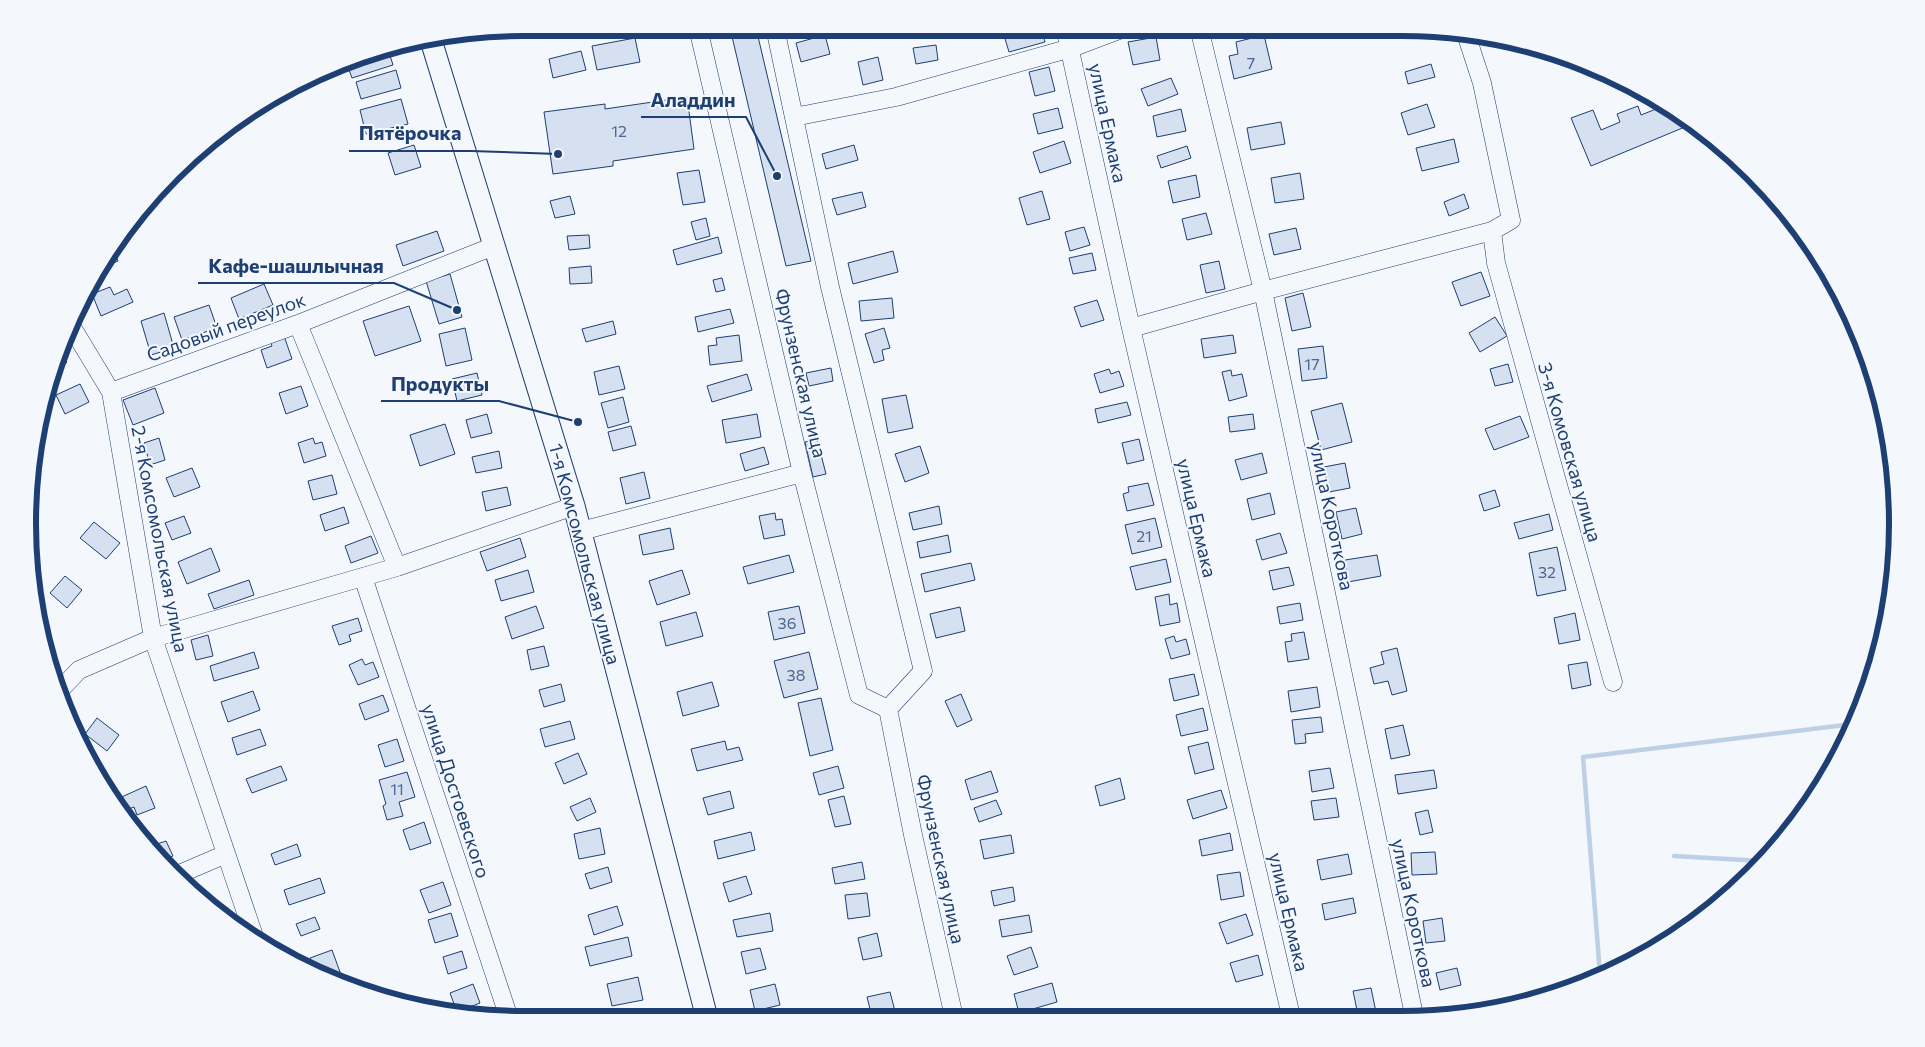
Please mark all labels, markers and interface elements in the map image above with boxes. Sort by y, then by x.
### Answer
house number: 7 [1247,53,1255,72]
street label: улица Ермака [1085,61,1132,185]
callout: Аладдин [641,82,746,117]
text: Аладдин [651,87,735,111]
callout: Пятёрочка [349,116,471,151]
text: Пятёрочка [359,120,461,144]
house number: 12 [611,121,627,140]
callout: Кафе-шашлычная [198,248,394,283]
text: Кафе-шашлычная [208,253,384,277]
street label: Фрунзенская улица [771,286,832,460]
street label: Садовый переулок [143,287,308,366]
house number: 17 [1304,354,1320,373]
street label: 3-я Комовская улица [1534,359,1607,544]
callout: Продукты [381,366,499,401]
text: Продукты [391,371,489,395]
street label: 2-я Комсомольская улица [127,424,194,654]
street label: улица Короткова [1306,439,1359,592]
street label: 1-я Комсомольская улица [545,441,626,667]
street label: улица Ермака [1173,456,1222,580]
house number: 21 [1136,526,1152,545]
house number: 32 [1538,562,1556,581]
house number: 36 [778,613,796,632]
house number: 38 [787,665,805,684]
street label: улица Достоевского [417,701,495,881]
street label: Фрунзенская улица [912,772,971,946]
house number: 11 [390,779,404,798]
street label: улица Короткова [1388,836,1441,989]
street label: улица Ермака [1265,850,1314,974]

